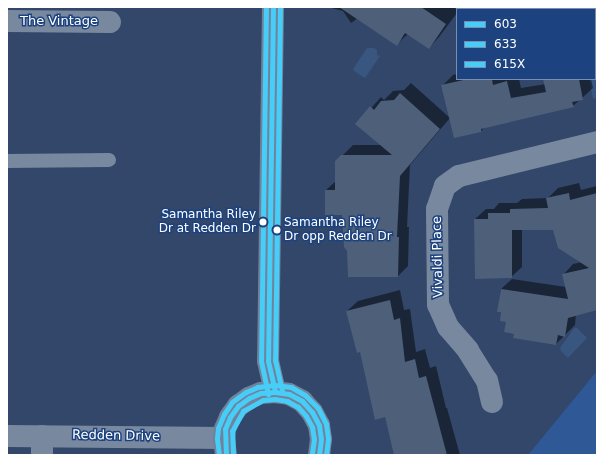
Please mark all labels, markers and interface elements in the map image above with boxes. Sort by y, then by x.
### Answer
legend [456,8,596,80]
street label: The Vintage [20,13,98,29]
text: 603 [494,17,517,31]
text: 633 [494,37,517,51]
text: 615X [494,57,525,71]
place label: Samantha Riley Dr at Redden Dr [159,208,256,236]
place label: Samantha Riley Dr opp Redden Dr [284,216,392,244]
street label: Vivaldi Place [429,216,447,298]
marker: Samantha Riley Dr at Redden Dr [258,217,268,227]
marker: Samantha Riley Dr opp Redden Dr [272,225,282,235]
street label: Redden Drive [72,427,160,445]

